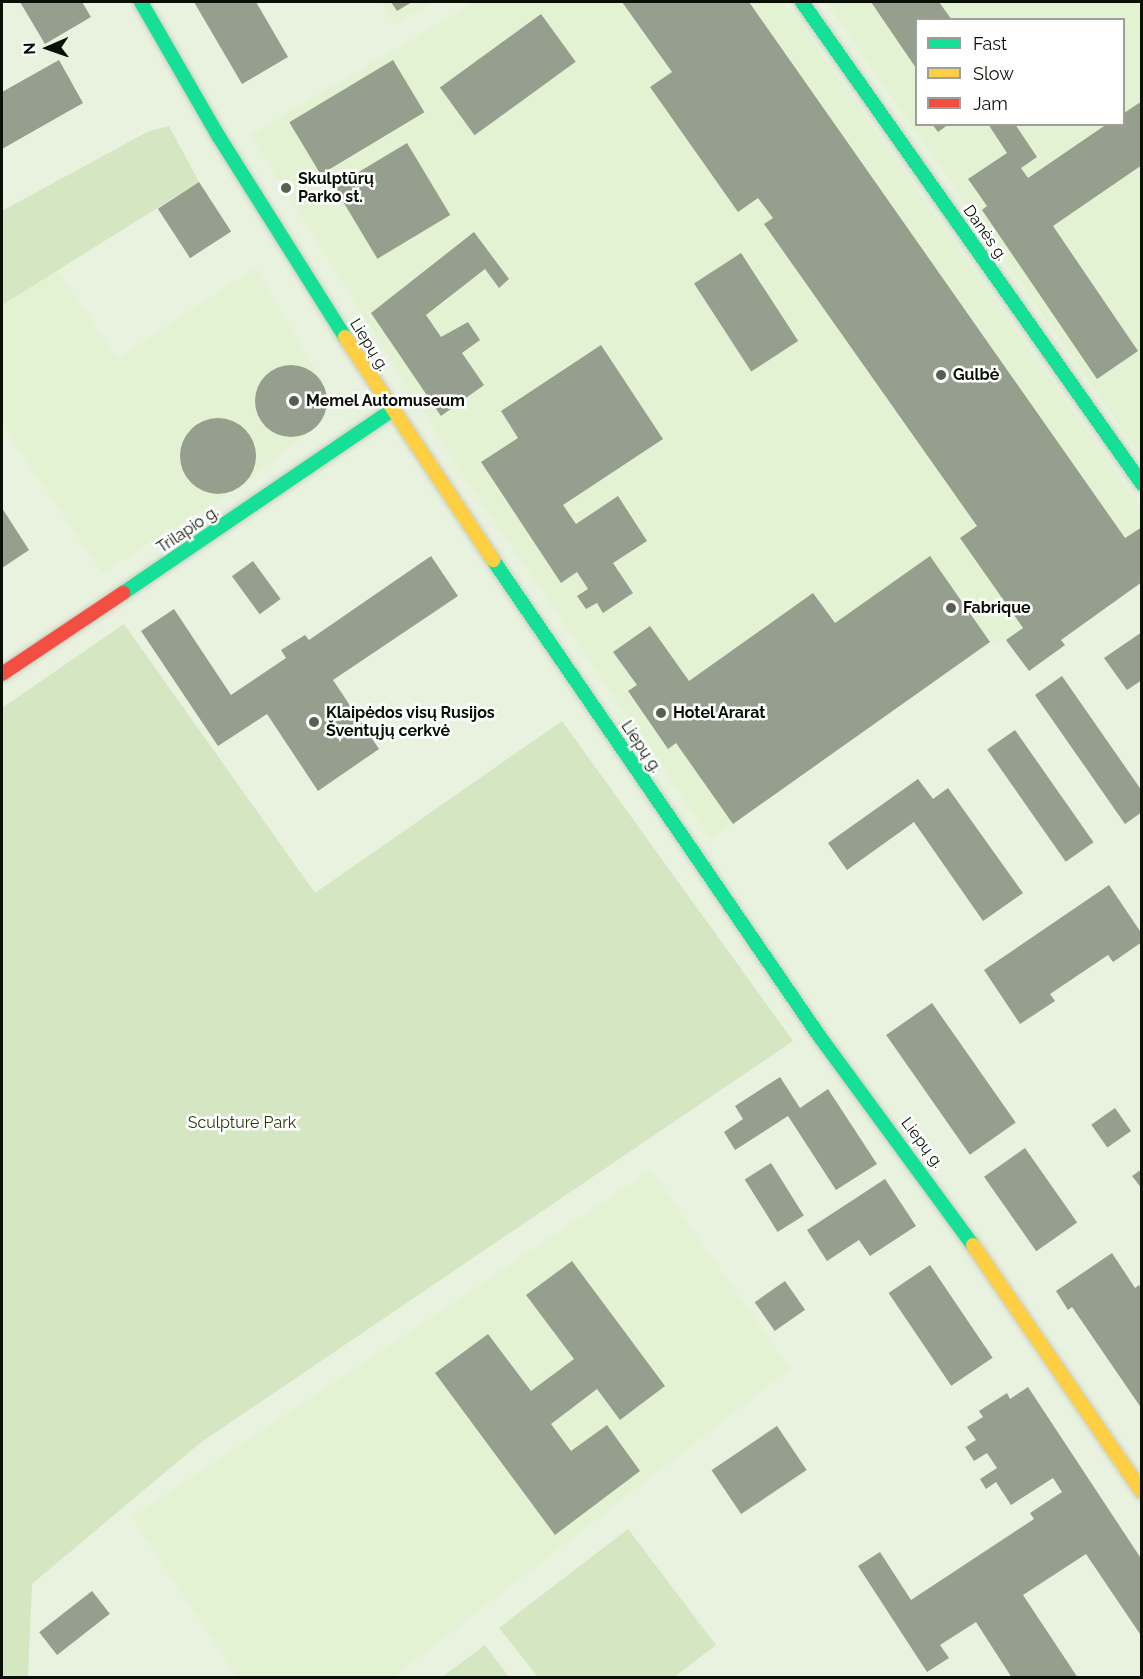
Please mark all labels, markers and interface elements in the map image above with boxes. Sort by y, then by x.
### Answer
north arrow [18,18,78,78]
legend [915,18,1125,126]
text: Fast [973,33,1007,54]
text: N [20,42,39,55]
text: Slow [973,63,1014,84]
text: Jam [973,93,1008,114]
place label: Skulptūrų Parko st. [298,169,374,207]
marker: Skulptūrų Parko st. [279,181,293,195]
street label: Danės g. [959,201,1011,265]
street label: Liepų g. [345,315,393,375]
place label: Gulbė [953,365,999,385]
marker: Gulbė [934,368,948,382]
place label: Memel Automuseum [306,391,466,411]
marker: Memel Automuseum [287,394,301,408]
street label: Trilapio g. [153,502,223,558]
place label: Fabrique [963,598,1031,618]
marker: Fabrique [944,601,958,615]
place label: Klaipėdos visų Rusijos Šventųjų cerkvė [326,703,495,741]
place label: Hotel Ararat [673,703,766,723]
marker: Hotel Ararat [654,706,668,720]
marker: Klaipėdos visų Rusijos Šventųjų cerkvė [307,715,321,729]
street label: Liepų g. [617,717,665,777]
park label: Sculpture Park [188,1113,296,1133]
street label: Liepų g. [897,1114,947,1172]

